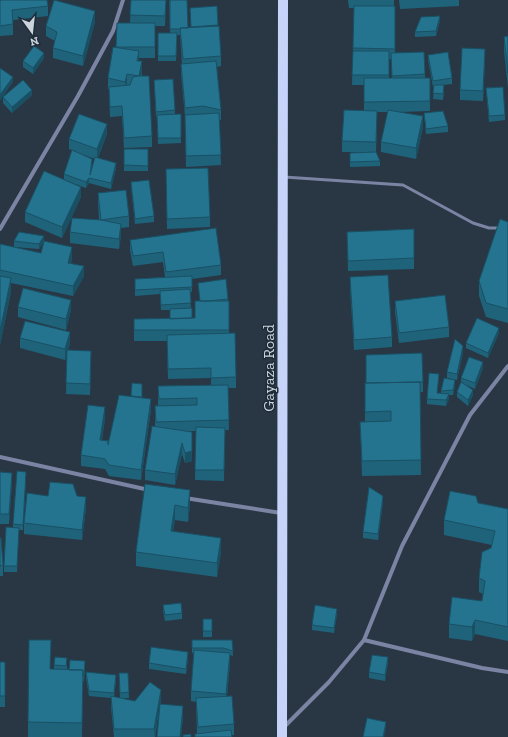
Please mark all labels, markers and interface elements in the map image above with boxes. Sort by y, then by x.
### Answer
north arrow [12,12,52,52]
text: N [28,34,40,49]
street label: Gayaza Road [259,324,278,412]

